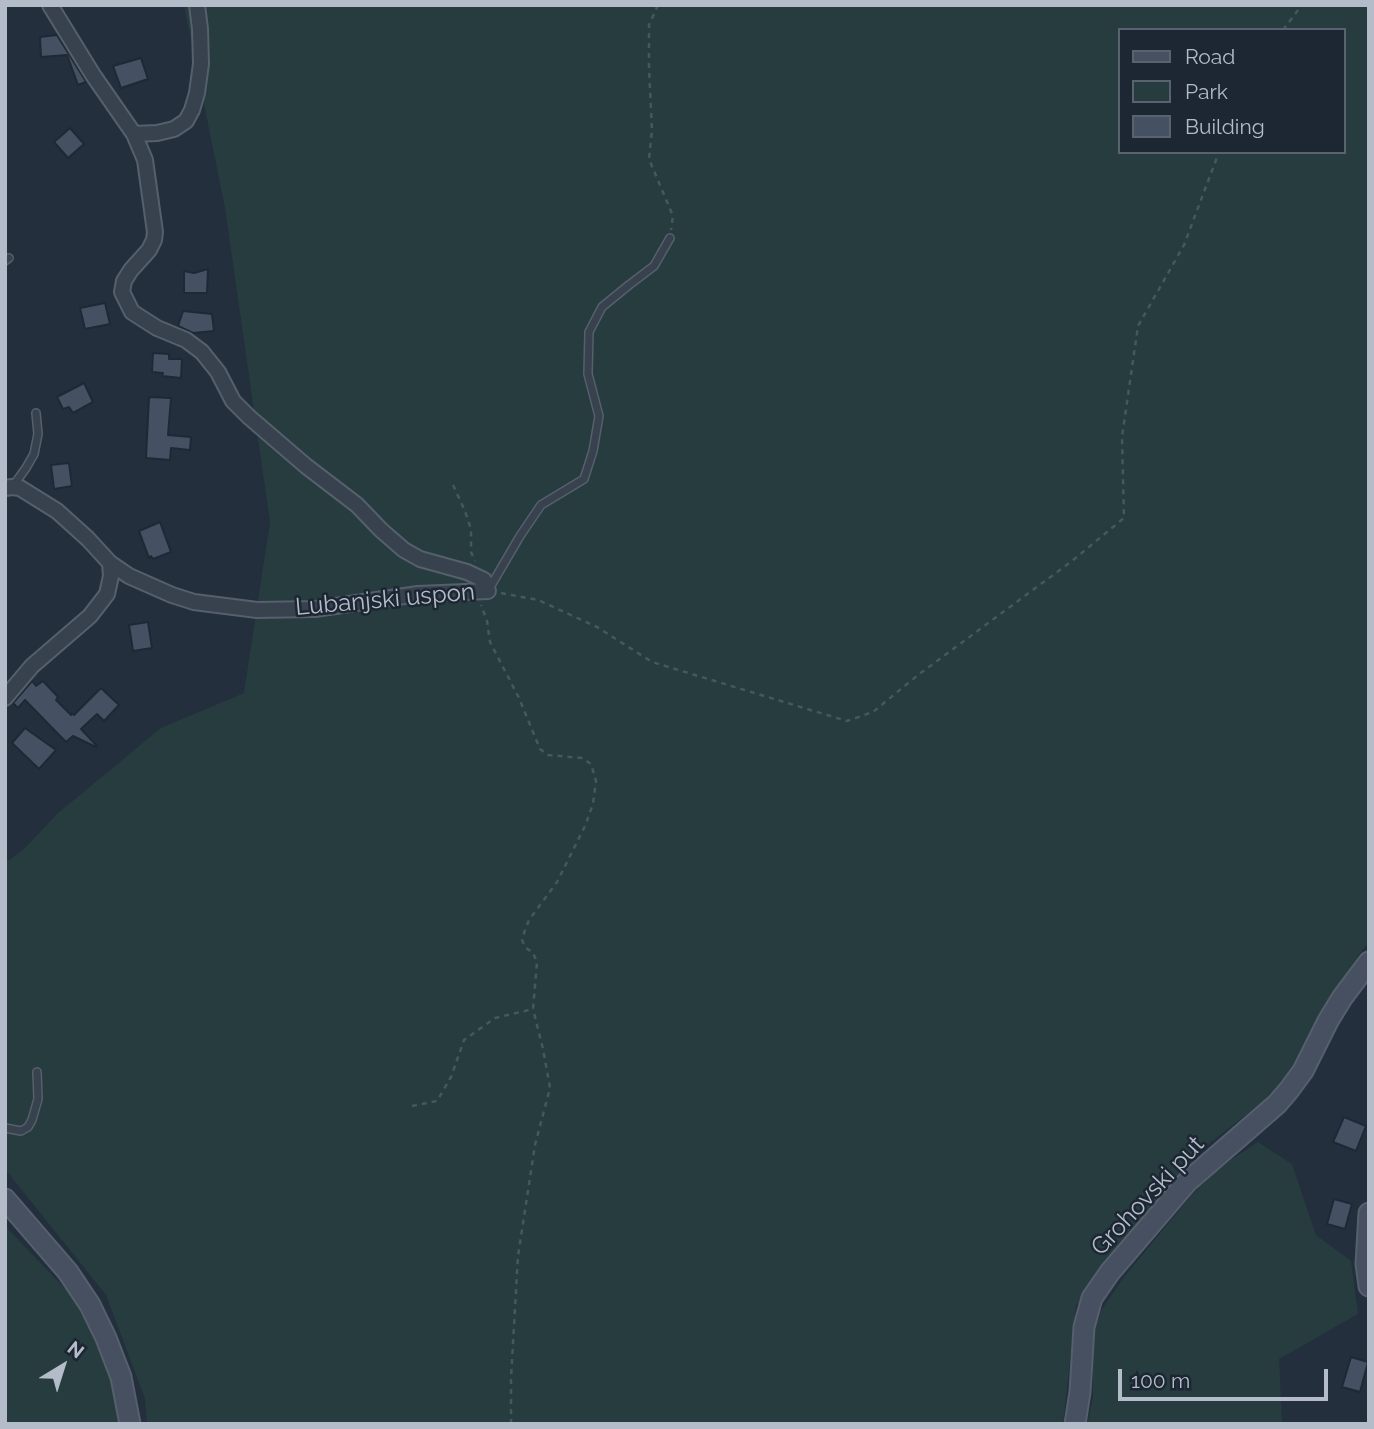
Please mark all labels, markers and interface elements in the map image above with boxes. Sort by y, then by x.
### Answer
legend [1118,28,1346,154]
text: Road [1185,44,1235,69]
text: Park [1185,79,1228,104]
text: Building [1185,114,1265,139]
street label: Lubanjski uspon [294,578,476,622]
street label: Grohovski put [1085,1130,1211,1262]
north arrow [28,1331,98,1401]
text: N [63,1336,88,1363]
scale bar [1122,1356,1332,1400]
text: 100 m [1131,1368,1190,1393]

